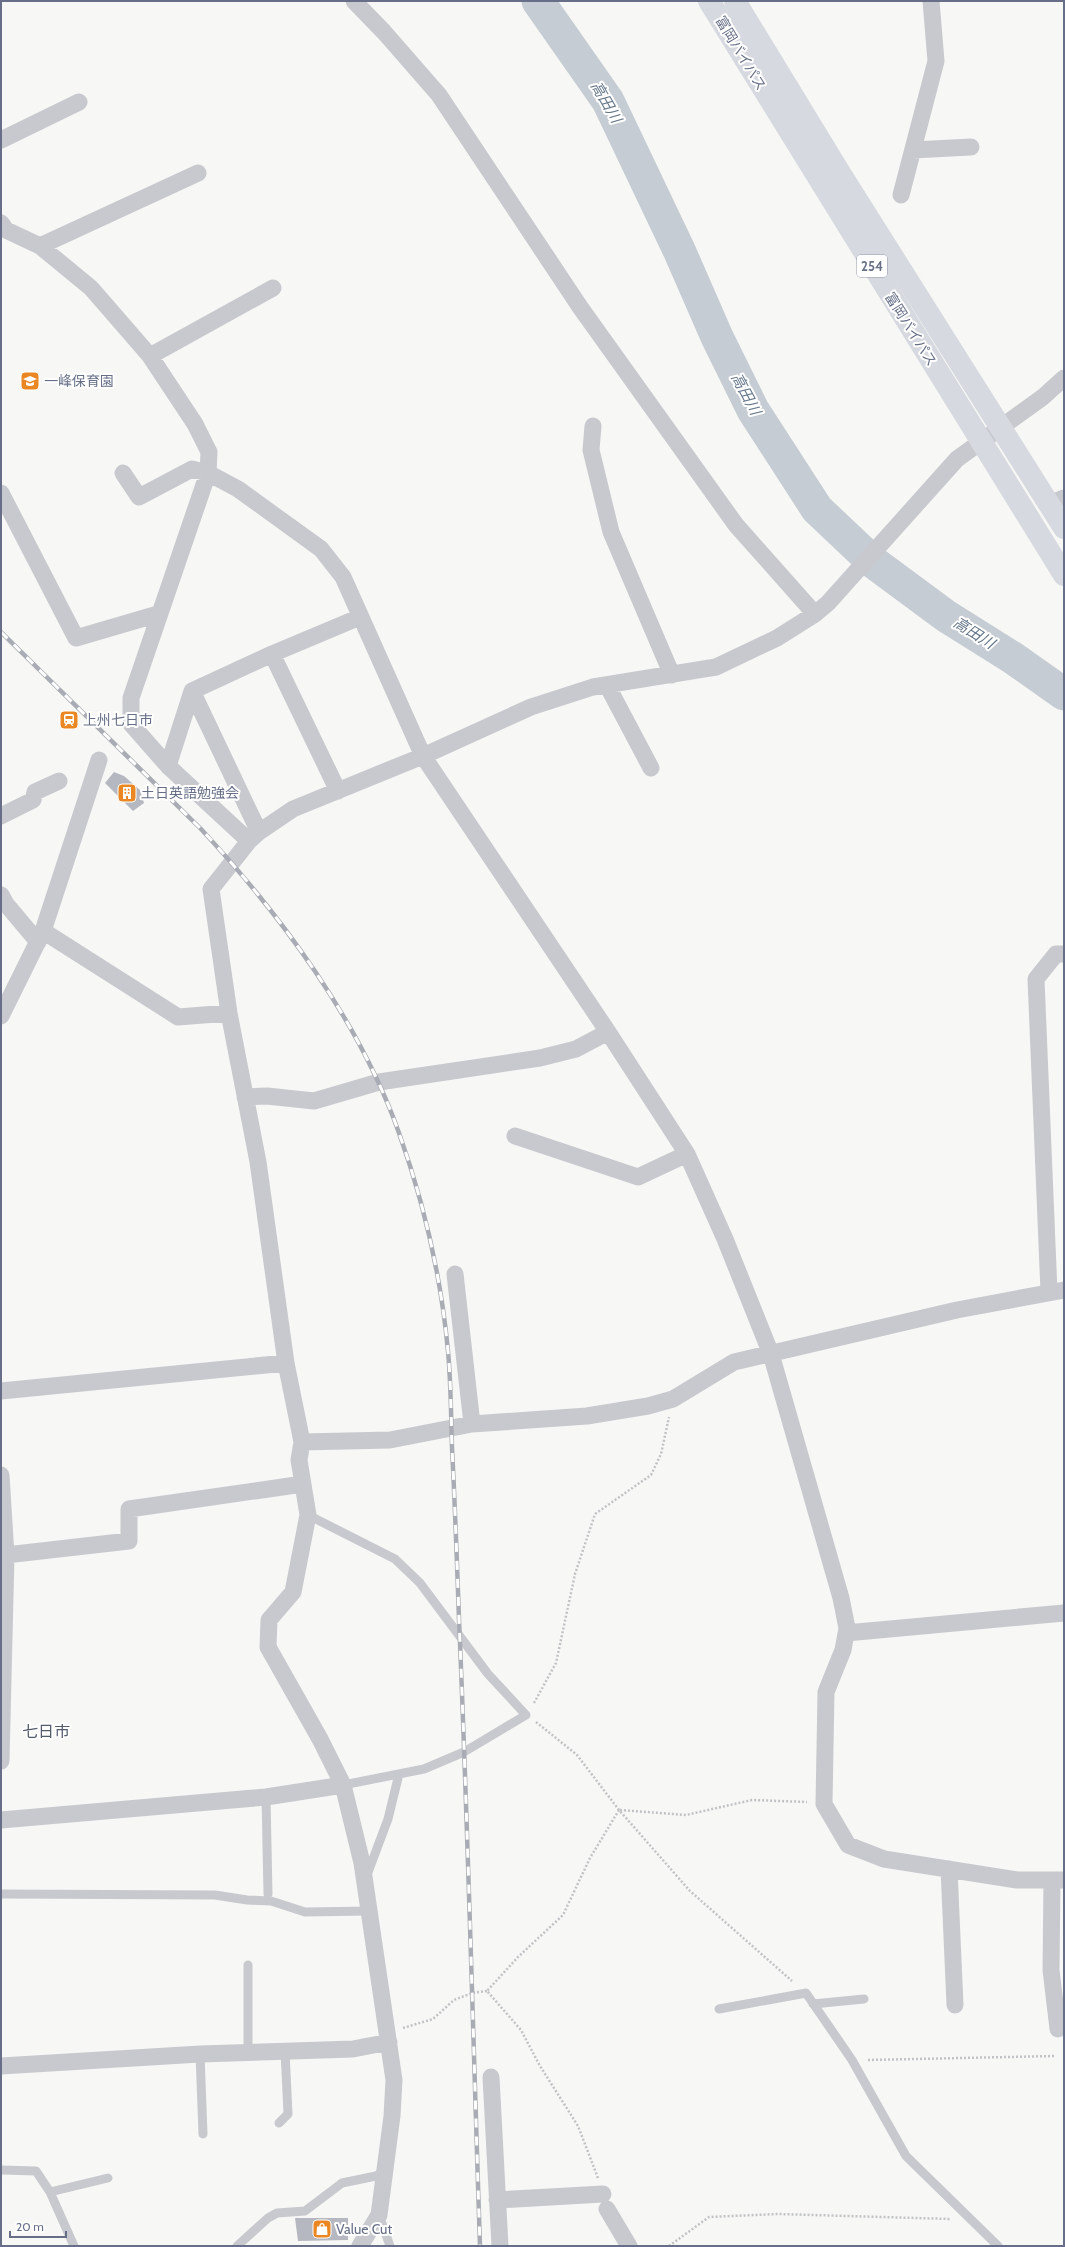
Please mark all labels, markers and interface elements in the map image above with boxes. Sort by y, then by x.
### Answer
street label: 富岡バイパス [712,12,770,94]
water label: 高田川 [587,78,626,128]
road number: 254 [857,255,887,277]
street label: 富岡バイパス [881,289,941,369]
school or university icon: 一峰保育園 [19,370,41,392]
water label: 高田川 [727,370,765,420]
place label: 一峰保育園 [44,372,114,390]
water label: 高田川 [950,613,1000,654]
station icon: 上州七日市 [58,709,80,731]
place label: 上州七日市 [83,711,153,729]
building icon: 土日英語勉強会 [116,782,138,804]
place label: 土日英語勉強会 [141,784,239,802]
district label: 七日市 [22,1722,70,1741]
scale bar [10,2213,66,2239]
shop icon: Value Cut [311,2218,333,2240]
text: 20 m [16,2219,44,2234]
place label: Value Cut [336,2220,392,2238]

